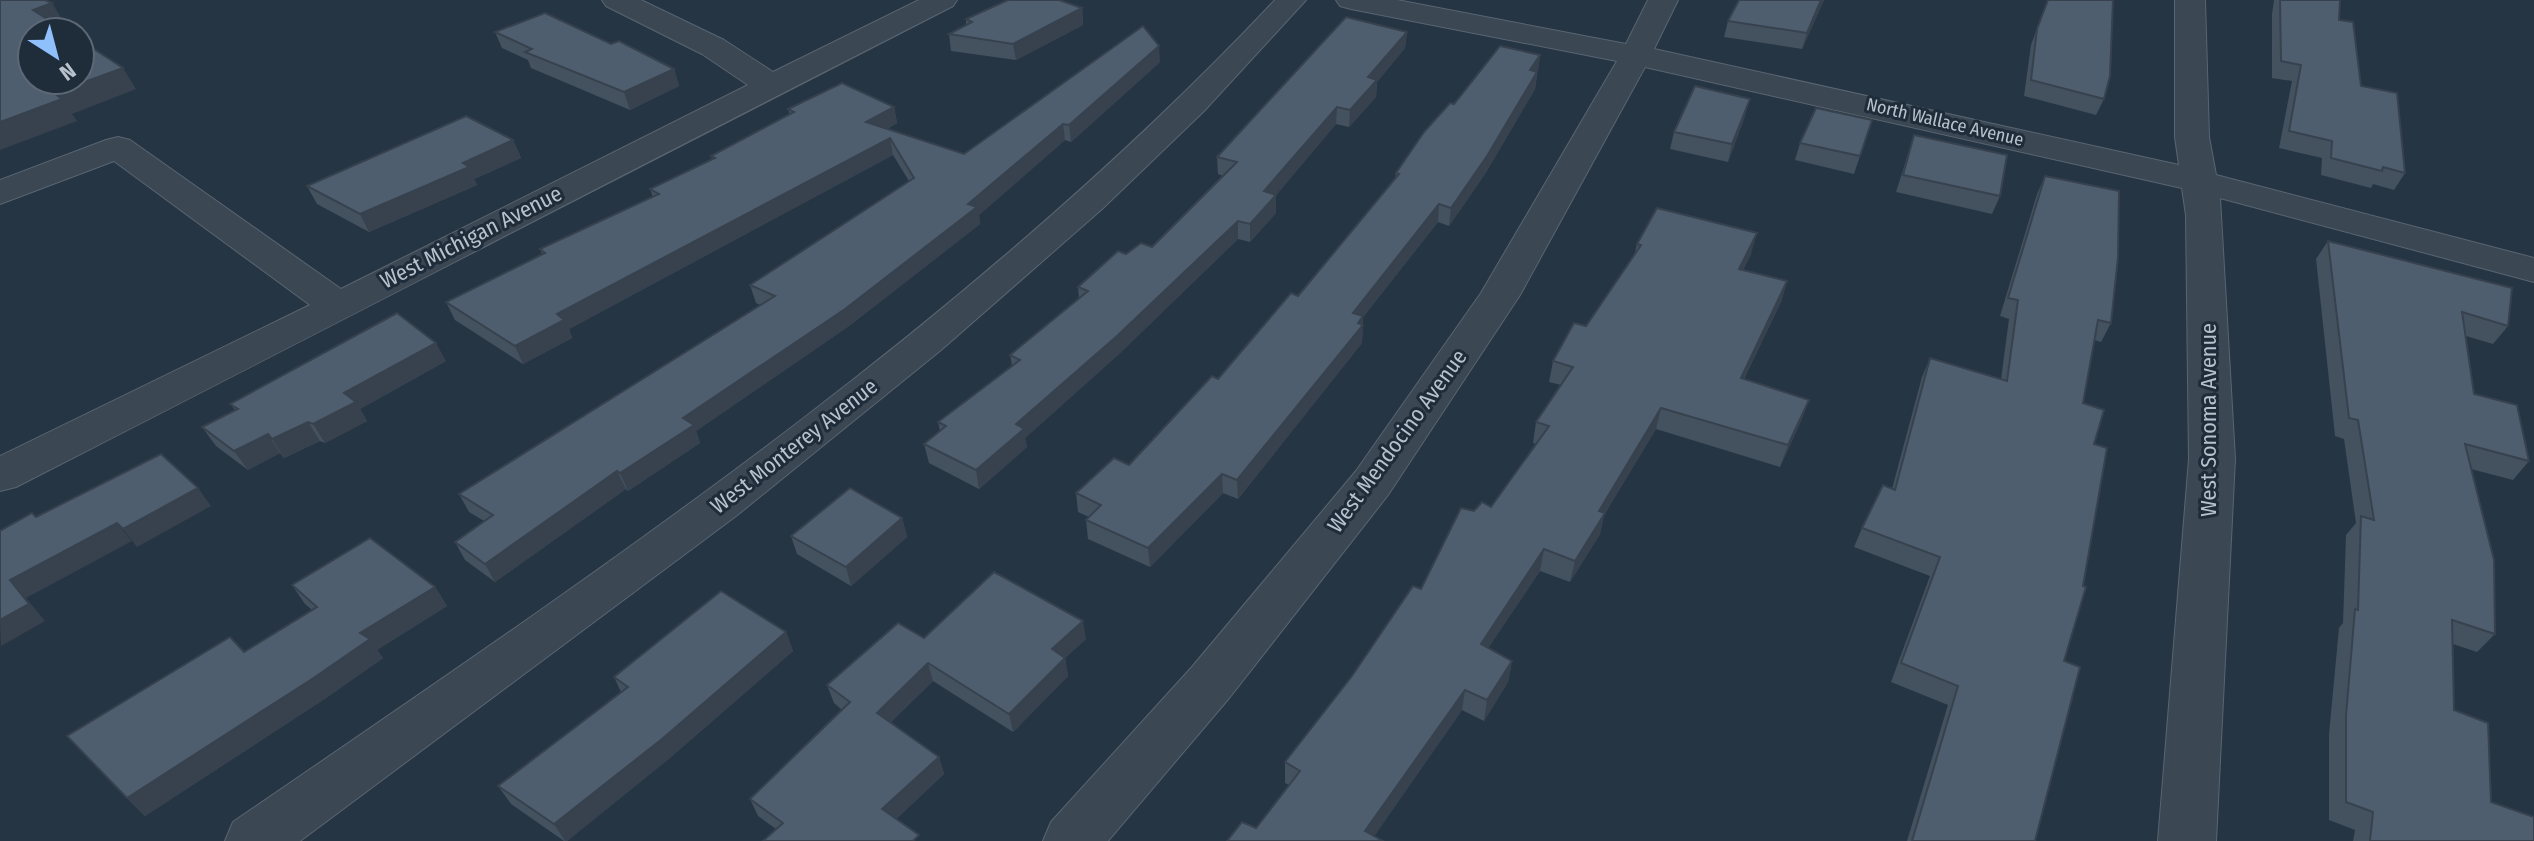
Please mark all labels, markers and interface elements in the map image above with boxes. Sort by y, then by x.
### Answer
north arrow [16,16,96,96]
text: N [54,57,81,87]
street label: North Wallace Avenue [1864,93,2026,151]
street label: West Michigan Avenue [376,180,566,294]
street label: West Sonoma Avenue [2195,323,2222,517]
street label: West Mendocino Avenue [1321,344,1473,538]
street label: West Monterey Avenue [705,372,883,520]

